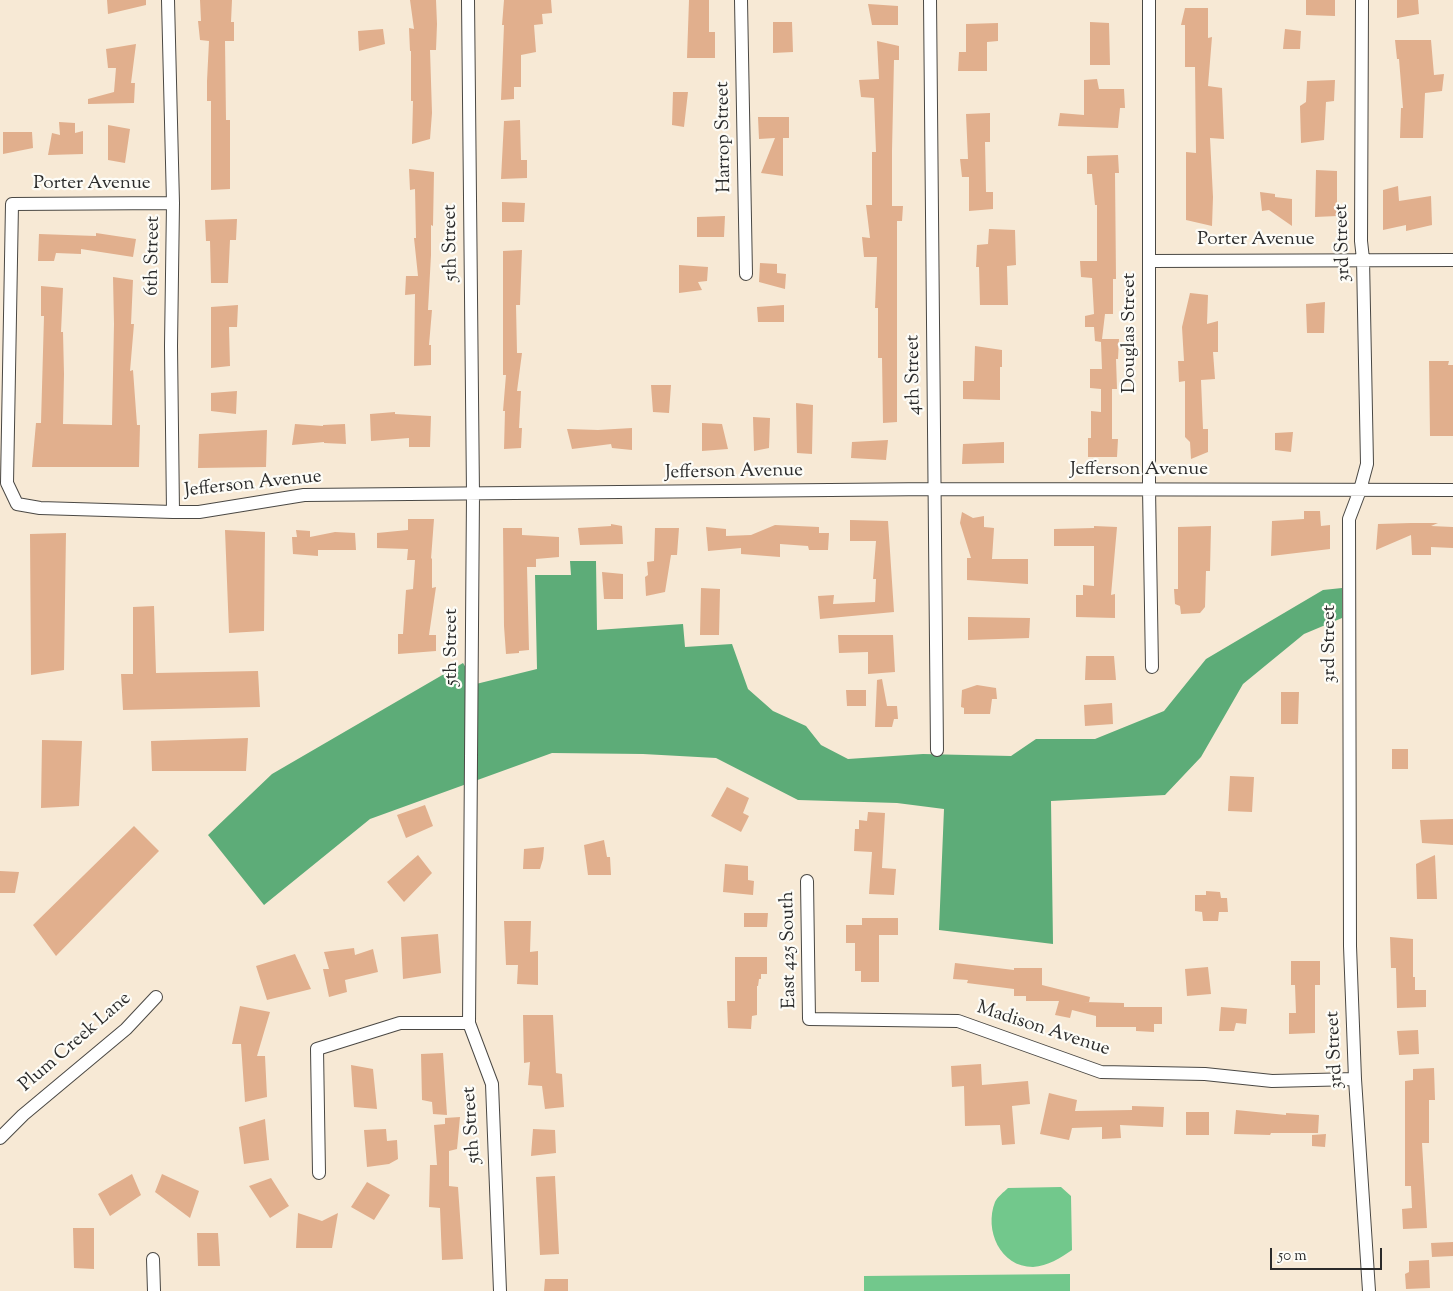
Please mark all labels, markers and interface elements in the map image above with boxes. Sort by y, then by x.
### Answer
street label: Harrop Street [713,81,737,193]
street label: Porter Avenue [33,174,151,196]
street label: 3rd Street [1331,203,1357,283]
street label: 5th Street [440,204,464,282]
street label: 6th Street [142,216,166,296]
street label: Porter Avenue [1197,230,1315,252]
street label: Douglas Street [1120,273,1142,393]
street label: 4th Street [903,335,927,415]
street label: Jefferson Avenue [665,460,803,486]
street label: Jefferson Avenue [1070,460,1208,482]
street label: Jefferson Avenue [183,466,323,504]
street label: 3rd Street [1320,605,1342,683]
street label: 5th Street [442,608,464,686]
street label: East 425 South [778,891,802,1009]
street label: Plum Creek Lane [15,988,137,1098]
street label: Madison Avenue [974,998,1112,1062]
street label: 3rd Street [1323,1010,1349,1090]
street label: 5th Street [459,1086,487,1164]
scale bar [1273,1238,1386,1270]
text: 50 m [1278,1246,1307,1267]

